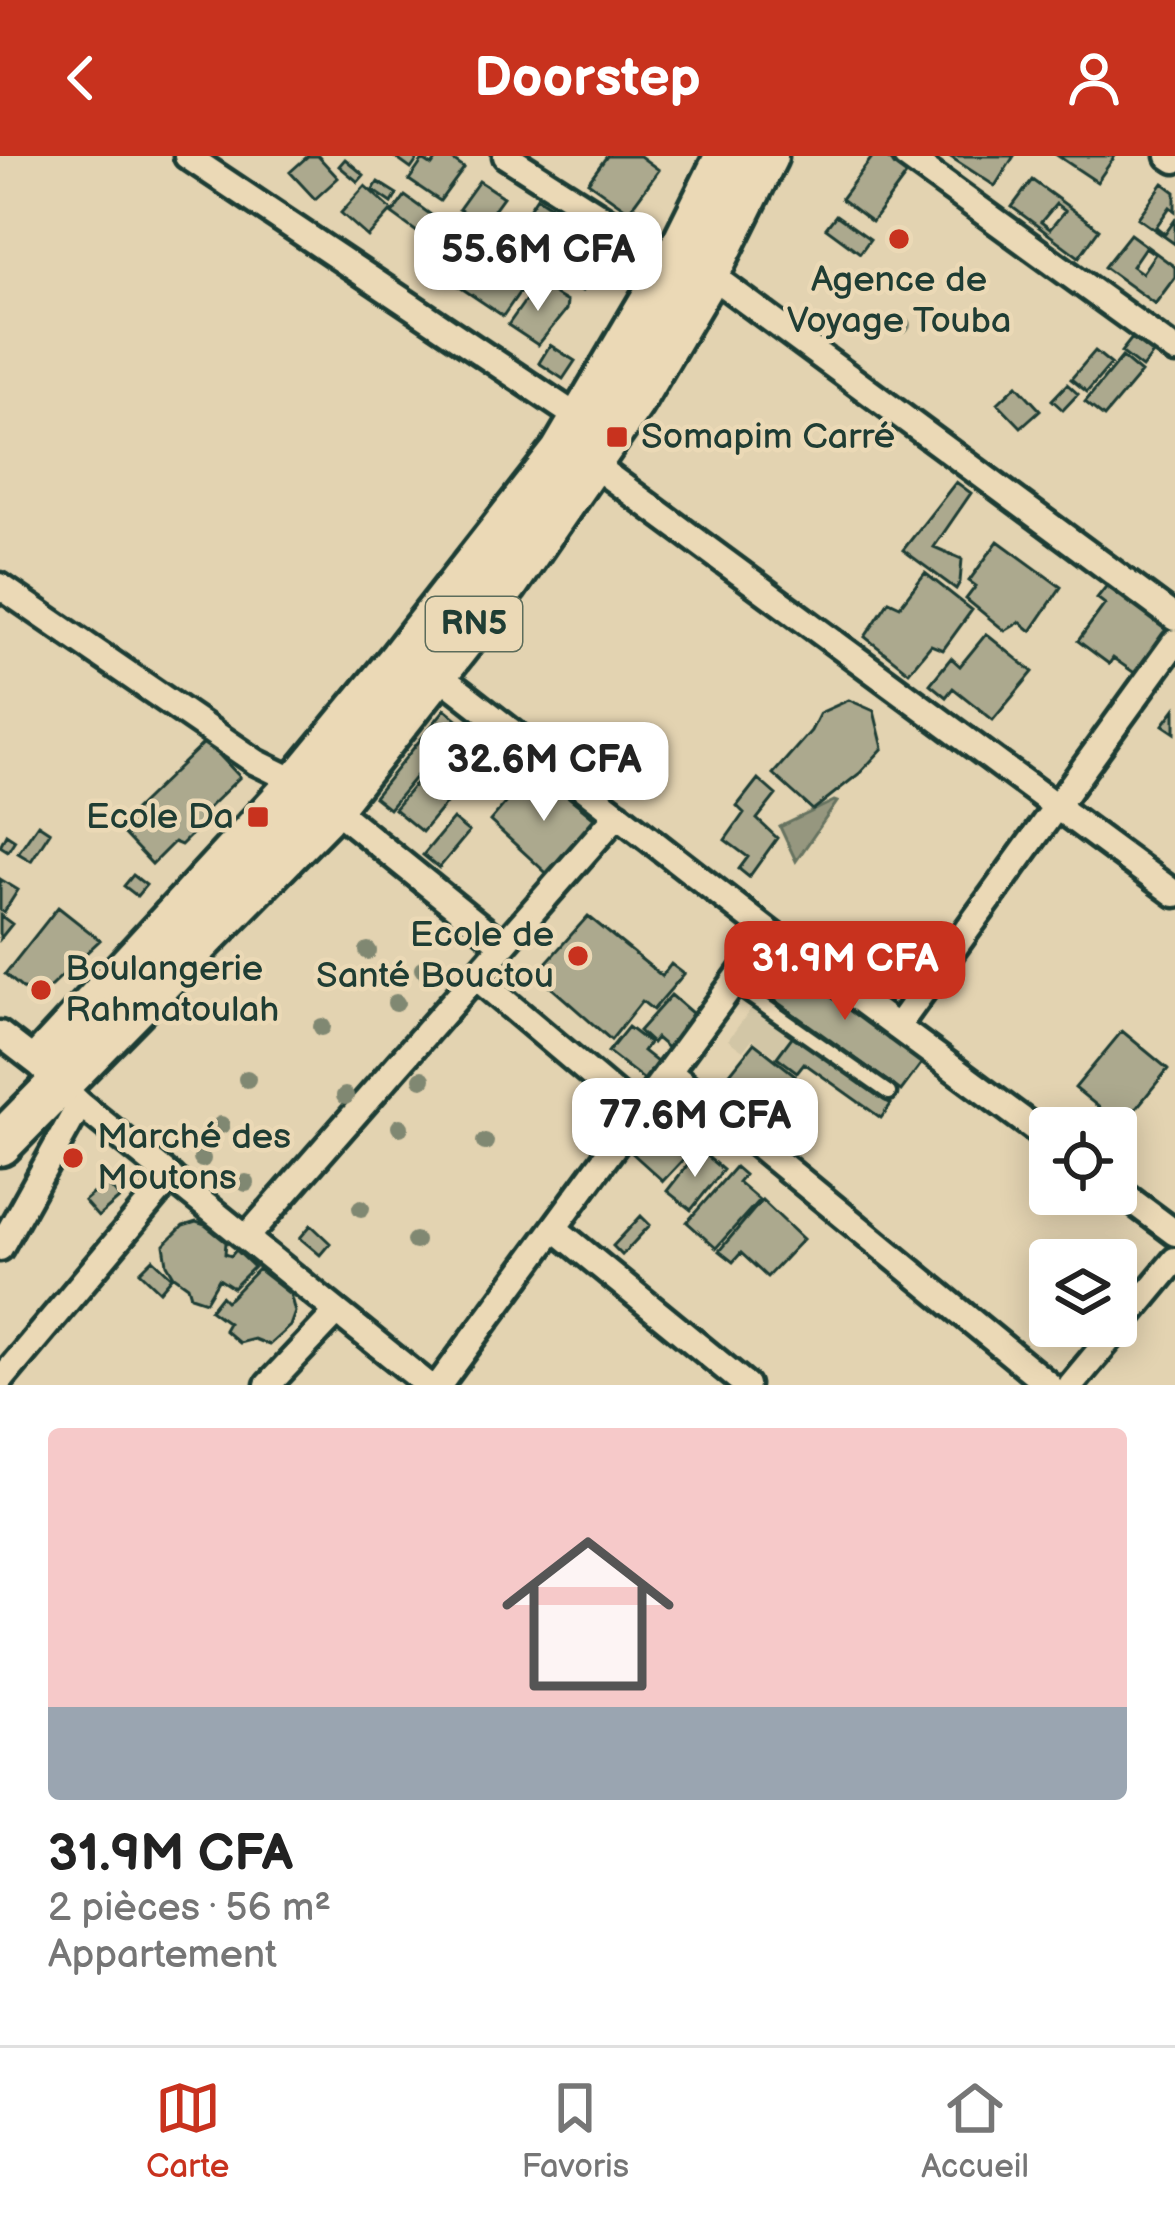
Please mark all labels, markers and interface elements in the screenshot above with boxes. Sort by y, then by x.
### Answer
icon: back [48,45,114,111]
icon: person [1061,45,1127,111]
text: Doorstep [474,46,701,111]
pin: 55.6M CFA [401,212,675,314]
marker: Agence de Voyage Touba [886,226,912,252]
text: 55.6M CFA [441,227,635,274]
place label: Agence de Voyage Touba [787,259,1011,343]
place label: Somapim Carré [641,416,895,459]
marker: Somapim Carré [604,424,630,450]
road number: RN5 [426,597,522,651]
pin: 32.6M CFA [407,722,681,824]
text: 32.6M CFA [446,737,642,784]
place label: Ecole Da [86,796,234,839]
marker: Ecole Da [245,804,271,830]
place label: Ecole de Santé Bouctou [316,914,554,998]
pin: 31.9M CFA [708,921,982,1023]
text: 31.9M CFA [751,936,939,983]
marker: Ecole de Santé Bouctou [565,943,591,969]
place label: Boulangerie Rahmatoulah [65,948,279,1032]
marker: Boulangerie Rahmatoulah [28,977,54,1003]
pin: 77.6M CFA [558,1078,832,1180]
text: 77.6M CFA [599,1093,791,1140]
map controls [1029,1107,1137,1347]
button: locate [1029,1107,1137,1215]
place label: Marché des Moutons [97,1116,291,1200]
marker: Marché des Moutons [60,1145,86,1171]
button: layers [1029,1239,1137,1347]
icon: home [480,1506,696,1722]
text: 31.9M CFA [48,1824,293,1885]
text: 2 pièces · 56 m² [48,1885,331,1932]
text: Appartement [48,1932,277,1979]
tab: Carte [146,2075,229,2187]
tab: Favoris [521,2075,629,2187]
tab: Accueil [921,2075,1029,2187]

